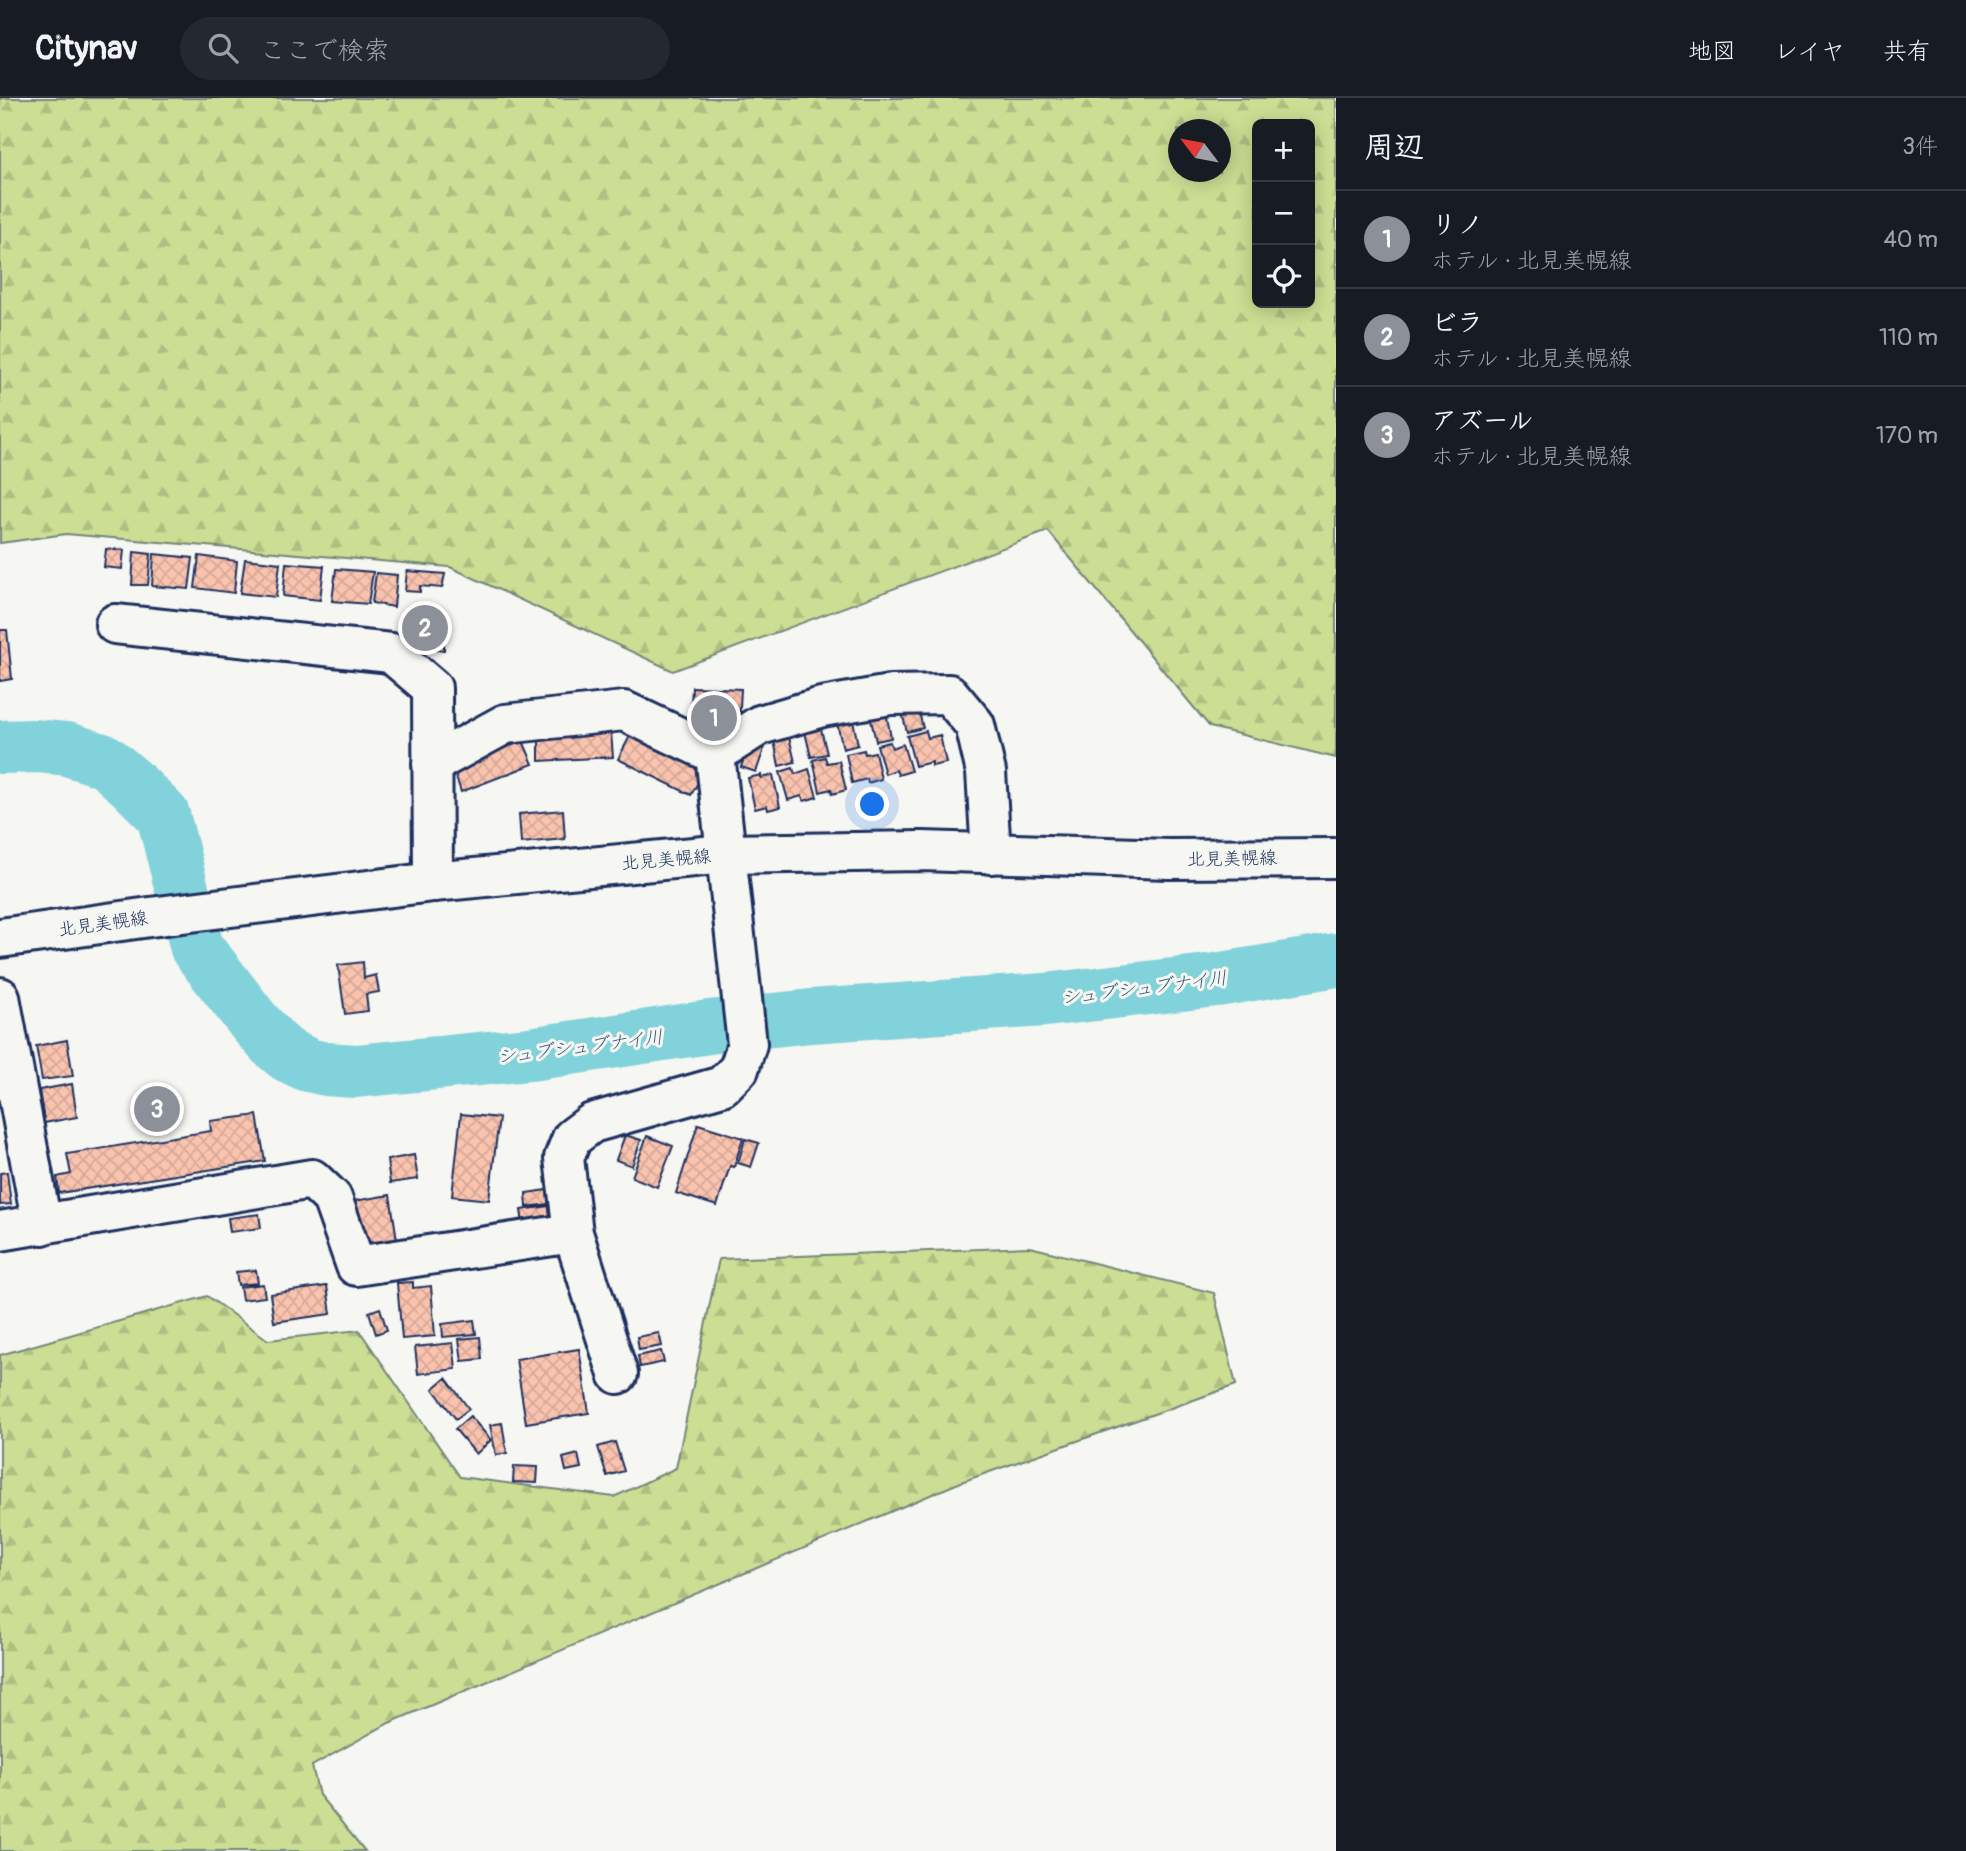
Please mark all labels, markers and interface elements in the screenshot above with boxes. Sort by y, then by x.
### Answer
search box [180,17,670,80]
text: Citynav [35,28,138,69]
icon: search [204,29,242,67]
text: ここで検索 [260,35,390,67]
text: 地図 [1688,37,1736,66]
text: レイヤ [1774,37,1845,66]
text: 共有 [1883,37,1931,66]
north arrow [1168,119,1231,182]
map controls [1252,119,1315,308]
button: + [1252,119,1315,182]
text: 周辺 [1364,129,1424,166]
text: 3件 [1902,132,1938,161]
button: − [1252,182,1315,245]
text: リノ [1431,209,1483,241]
text: 1 [1383,225,1392,254]
text: 40 m [1884,225,1938,254]
button: locate [1252,245,1315,308]
text: ホテル · 北見美幌線 [1431,246,1632,275]
text: ビラ [1431,307,1483,339]
text: 2 [1381,323,1393,352]
text: 110 m [1879,323,1938,352]
text: ホテル · 北見美幌線 [1431,344,1632,373]
text: アズール [1431,405,1533,437]
text: 3 [1381,421,1393,450]
text: 170 m [1876,421,1938,450]
text: ホテル · 北見美幌線 [1431,442,1632,471]
pin: 2 [402,602,448,654]
pin: 1 [691,692,737,744]
your location [855,787,889,821]
street label: 北見美幌線 [620,845,712,875]
street label: 北見美幌線 [1187,847,1277,871]
street label: 北見美幌線 [57,906,149,942]
water label: シュブシュブナイ川 [1060,966,1228,1010]
water label: シュブシュブナイ川 [496,1025,664,1069]
pin: 3 [134,1083,180,1135]

